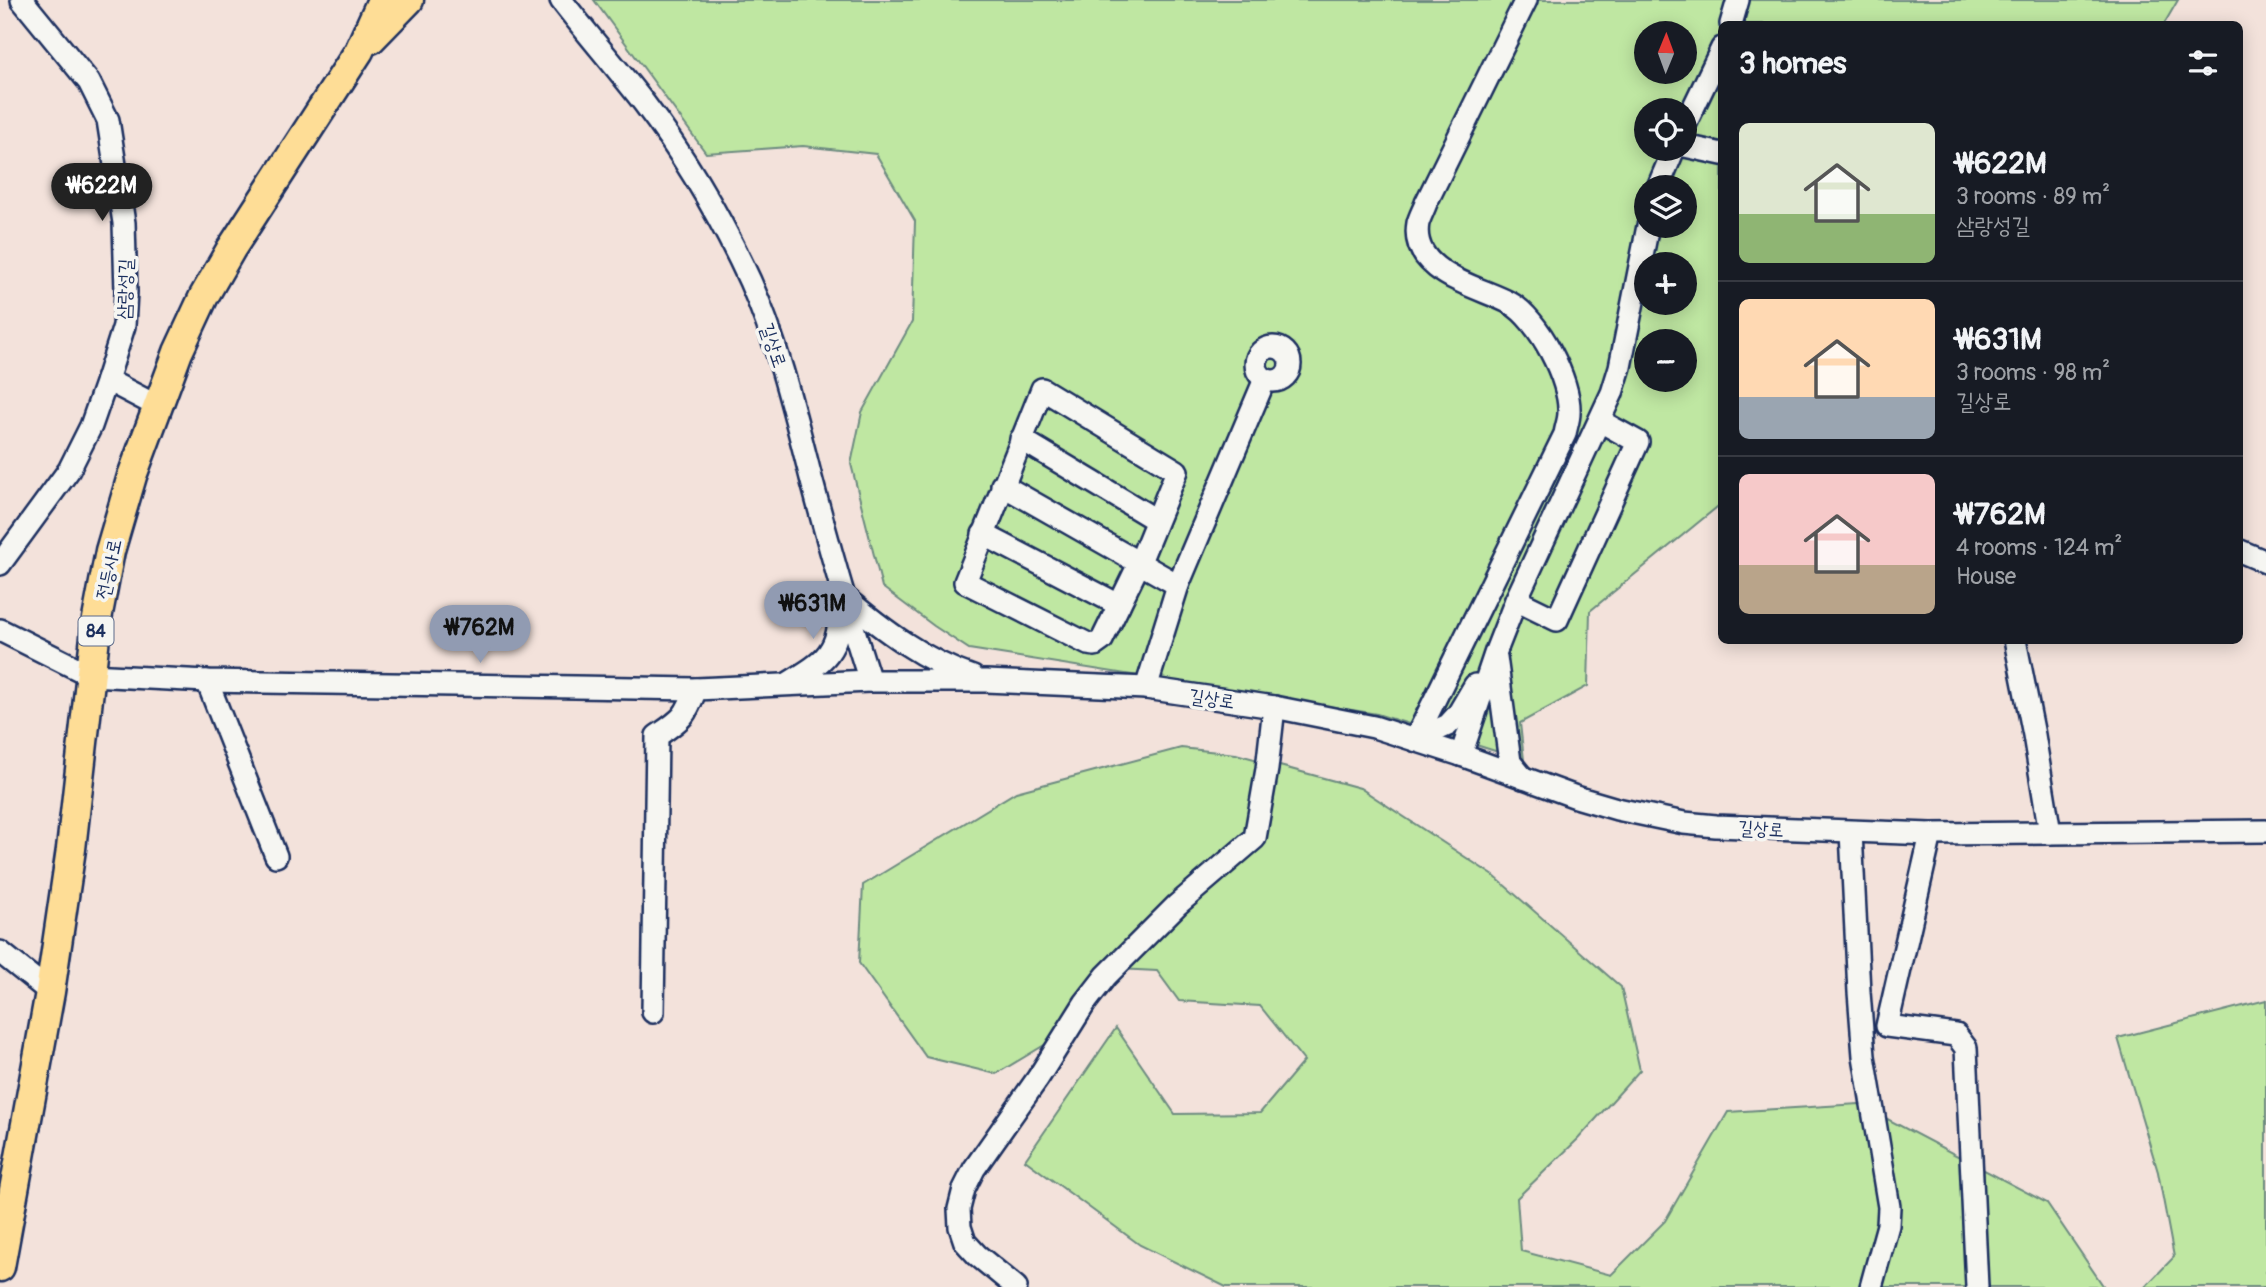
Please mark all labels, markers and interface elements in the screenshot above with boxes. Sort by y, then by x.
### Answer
north arrow [1634,21,1698,84]
map controls [1634,21,1697,392]
icon: filters [2184,44,2222,82]
text: 3 homes [1739,45,1846,82]
button: locate [1634,98,1697,161]
text: ₩622M [1956,145,2047,182]
icon: home [1795,151,1879,235]
pin: ₩622M [53,164,151,223]
text: ₩622M [67,171,137,200]
button: layers [1634,175,1697,238]
text: 3 rooms · 89 m² [1956,182,2110,211]
text: 삼랑성길 [1956,211,2030,240]
button: + [1634,252,1697,315]
street label: 삼랑성길 [112,258,138,320]
street label: 길상로 [754,320,792,371]
text: ₩631M [1956,321,2042,358]
icon: home [1795,327,1879,411]
button: − [1634,329,1697,392]
text: 3 rooms · 98 m² [1956,358,2110,387]
text: 길상로 [1956,387,2012,416]
text: ₩762M [1956,496,2046,533]
icon: home [1795,502,1879,586]
text: 4 rooms · 124 m² [1956,533,2122,562]
street label: 전등사로 [91,537,127,602]
text: House [1956,562,2016,591]
pin: ₩631M [764,582,862,641]
text: ₩631M [780,589,846,618]
pin: ₩762M [431,606,529,665]
text: ₩762M [446,613,514,642]
road number: 84 [78,616,114,646]
street label: 길상로 [1187,684,1236,714]
street label: 길상로 [1737,816,1784,842]

